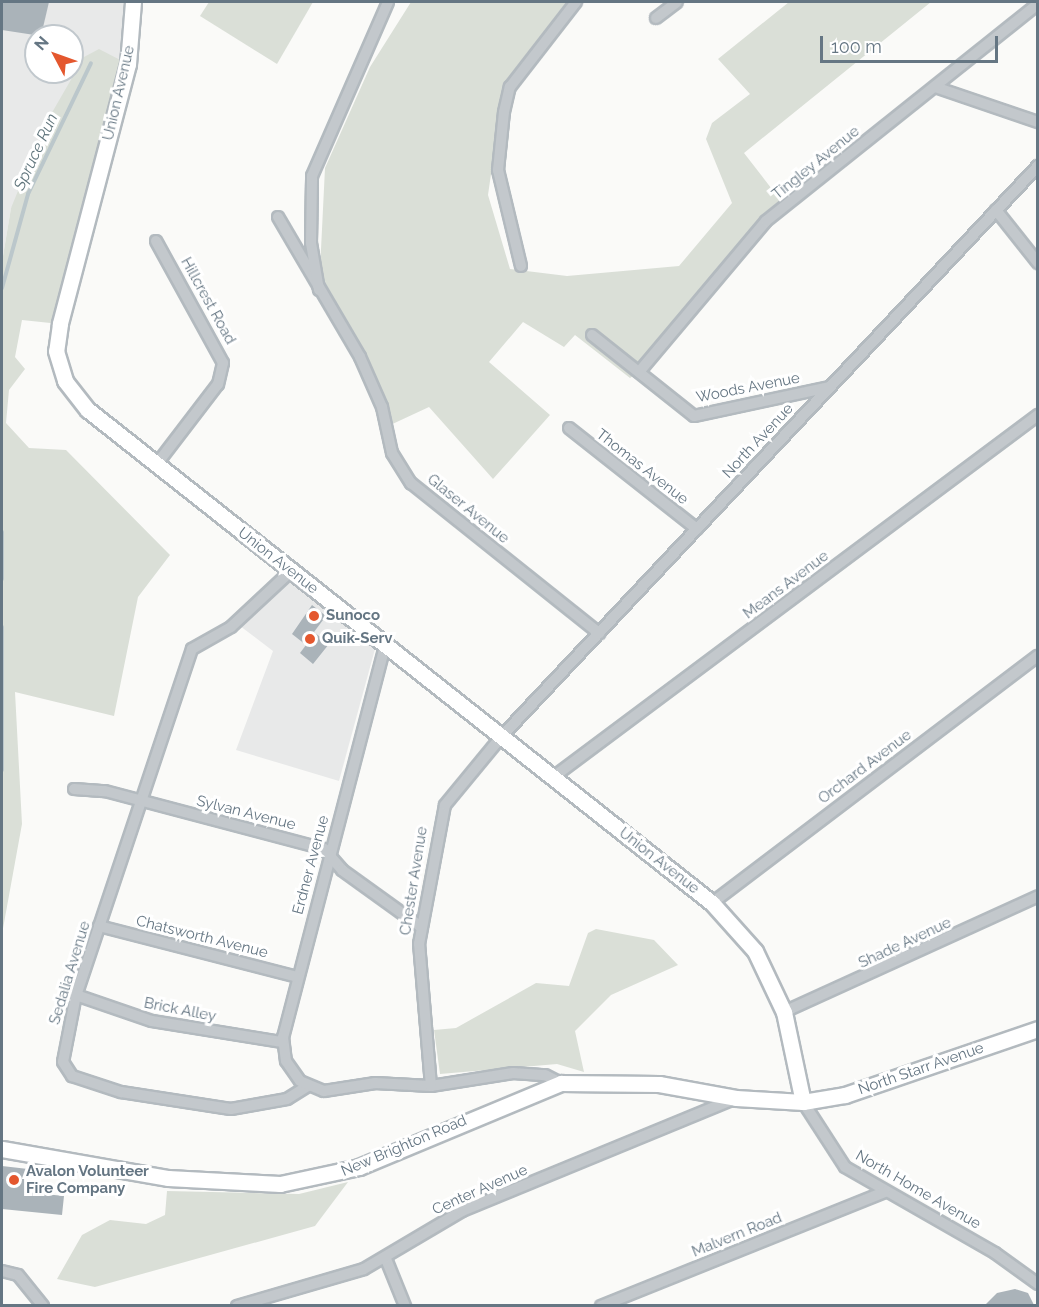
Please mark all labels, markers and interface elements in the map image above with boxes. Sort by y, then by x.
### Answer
north arrow [24,24,84,84]
scale bar [823,24,1002,62]
text: N [30,32,53,54]
text: 100 m [831,36,882,57]
street label: Union Avenue [99,44,139,142]
water label: Spruce Run [10,111,62,193]
street label: Tingley Avenue [768,122,864,204]
street label: Hillcrest Road [177,254,239,348]
street label: Woods Avenue [694,369,802,407]
street label: North Avenue [719,400,797,482]
street label: Thomas Avenue [592,425,692,509]
street label: Glaser Avenue [423,470,513,548]
street label: Union Avenue [234,524,322,598]
street label: Means Avenue [740,547,832,623]
place label: Sunoco [326,607,380,625]
marker: Sunoco [307,609,321,623]
place label: Quik-Serv [322,630,393,648]
marker: Quik-Serv [303,632,317,646]
street label: Orchard Avenue [815,726,915,808]
street label: Sylvan Avenue [194,792,298,834]
street label: Erdner Avenue [289,813,333,917]
street label: Union Avenue [615,824,703,898]
street label: Chester Avenue [396,825,432,937]
street label: Chatsworth Avenue [134,912,270,962]
street label: Shade Avenue [856,914,954,972]
street label: Sedalia Avenue [46,919,94,1027]
street label: Brick Alley [142,994,218,1026]
street label: North Starr Avenue [855,1039,987,1099]
street label: New Brighton Road [338,1111,470,1181]
street label: North Home Avenue [852,1147,984,1233]
street label: Center Avenue [429,1161,531,1219]
place label: Avalon Volunteer Fire Company [26,1162,149,1197]
marker: Avalon Volunteer Fire Company [7,1173,21,1187]
street label: Malvern Road [689,1209,785,1261]

